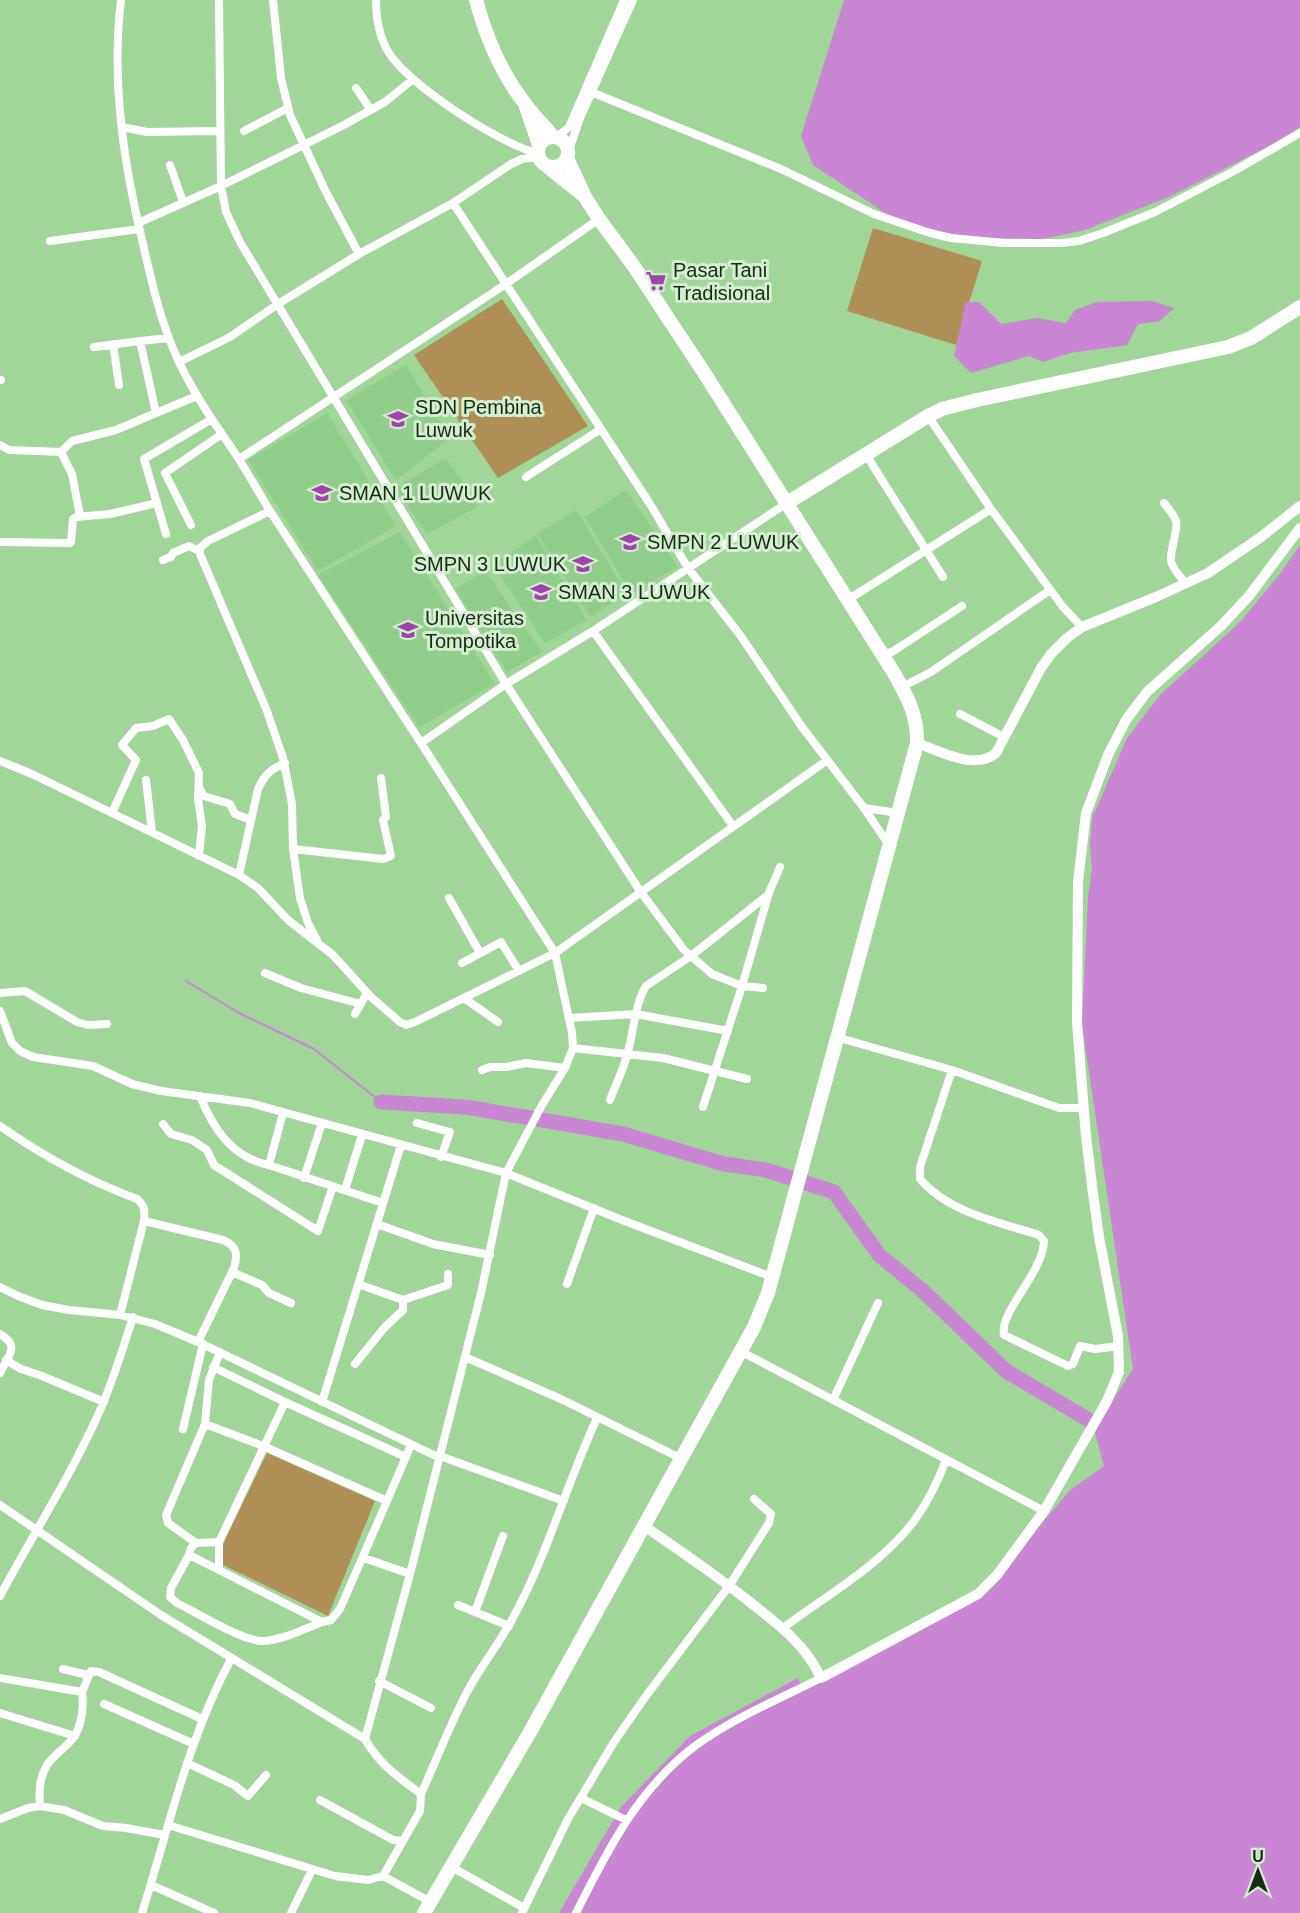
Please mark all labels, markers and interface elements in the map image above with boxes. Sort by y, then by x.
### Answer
place label: Pasar Tani Tradisional [673,259,770,304]
supermarket icon: Pasar Tani Tradisional [644,269,668,293]
place label: SDN Pembina Luwuk [415,396,543,441]
school or university icon: SDN Pembina Luwuk [386,407,410,431]
school or university icon: SMAN 1 LUWUK [310,481,334,505]
place label: SMAN 1 LUWUK [339,482,492,504]
school or university icon: SMPN 2 LUWUK [618,530,642,554]
place label: SMPN 2 LUWUK [647,531,800,553]
school or university icon: SMPN 3 LUWUK [571,552,595,576]
place label: SMPN 3 LUWUK [414,553,567,575]
school or university icon: SMAN 3 LUWUK [529,580,553,604]
place label: SMAN 3 LUWUK [558,581,711,603]
place label: Universitas Tompotika [425,607,524,652]
school or university icon: Universitas Tompotika [396,618,420,642]
north arrow [1228,1841,1288,1901]
text: U [1252,1848,1264,1865]

